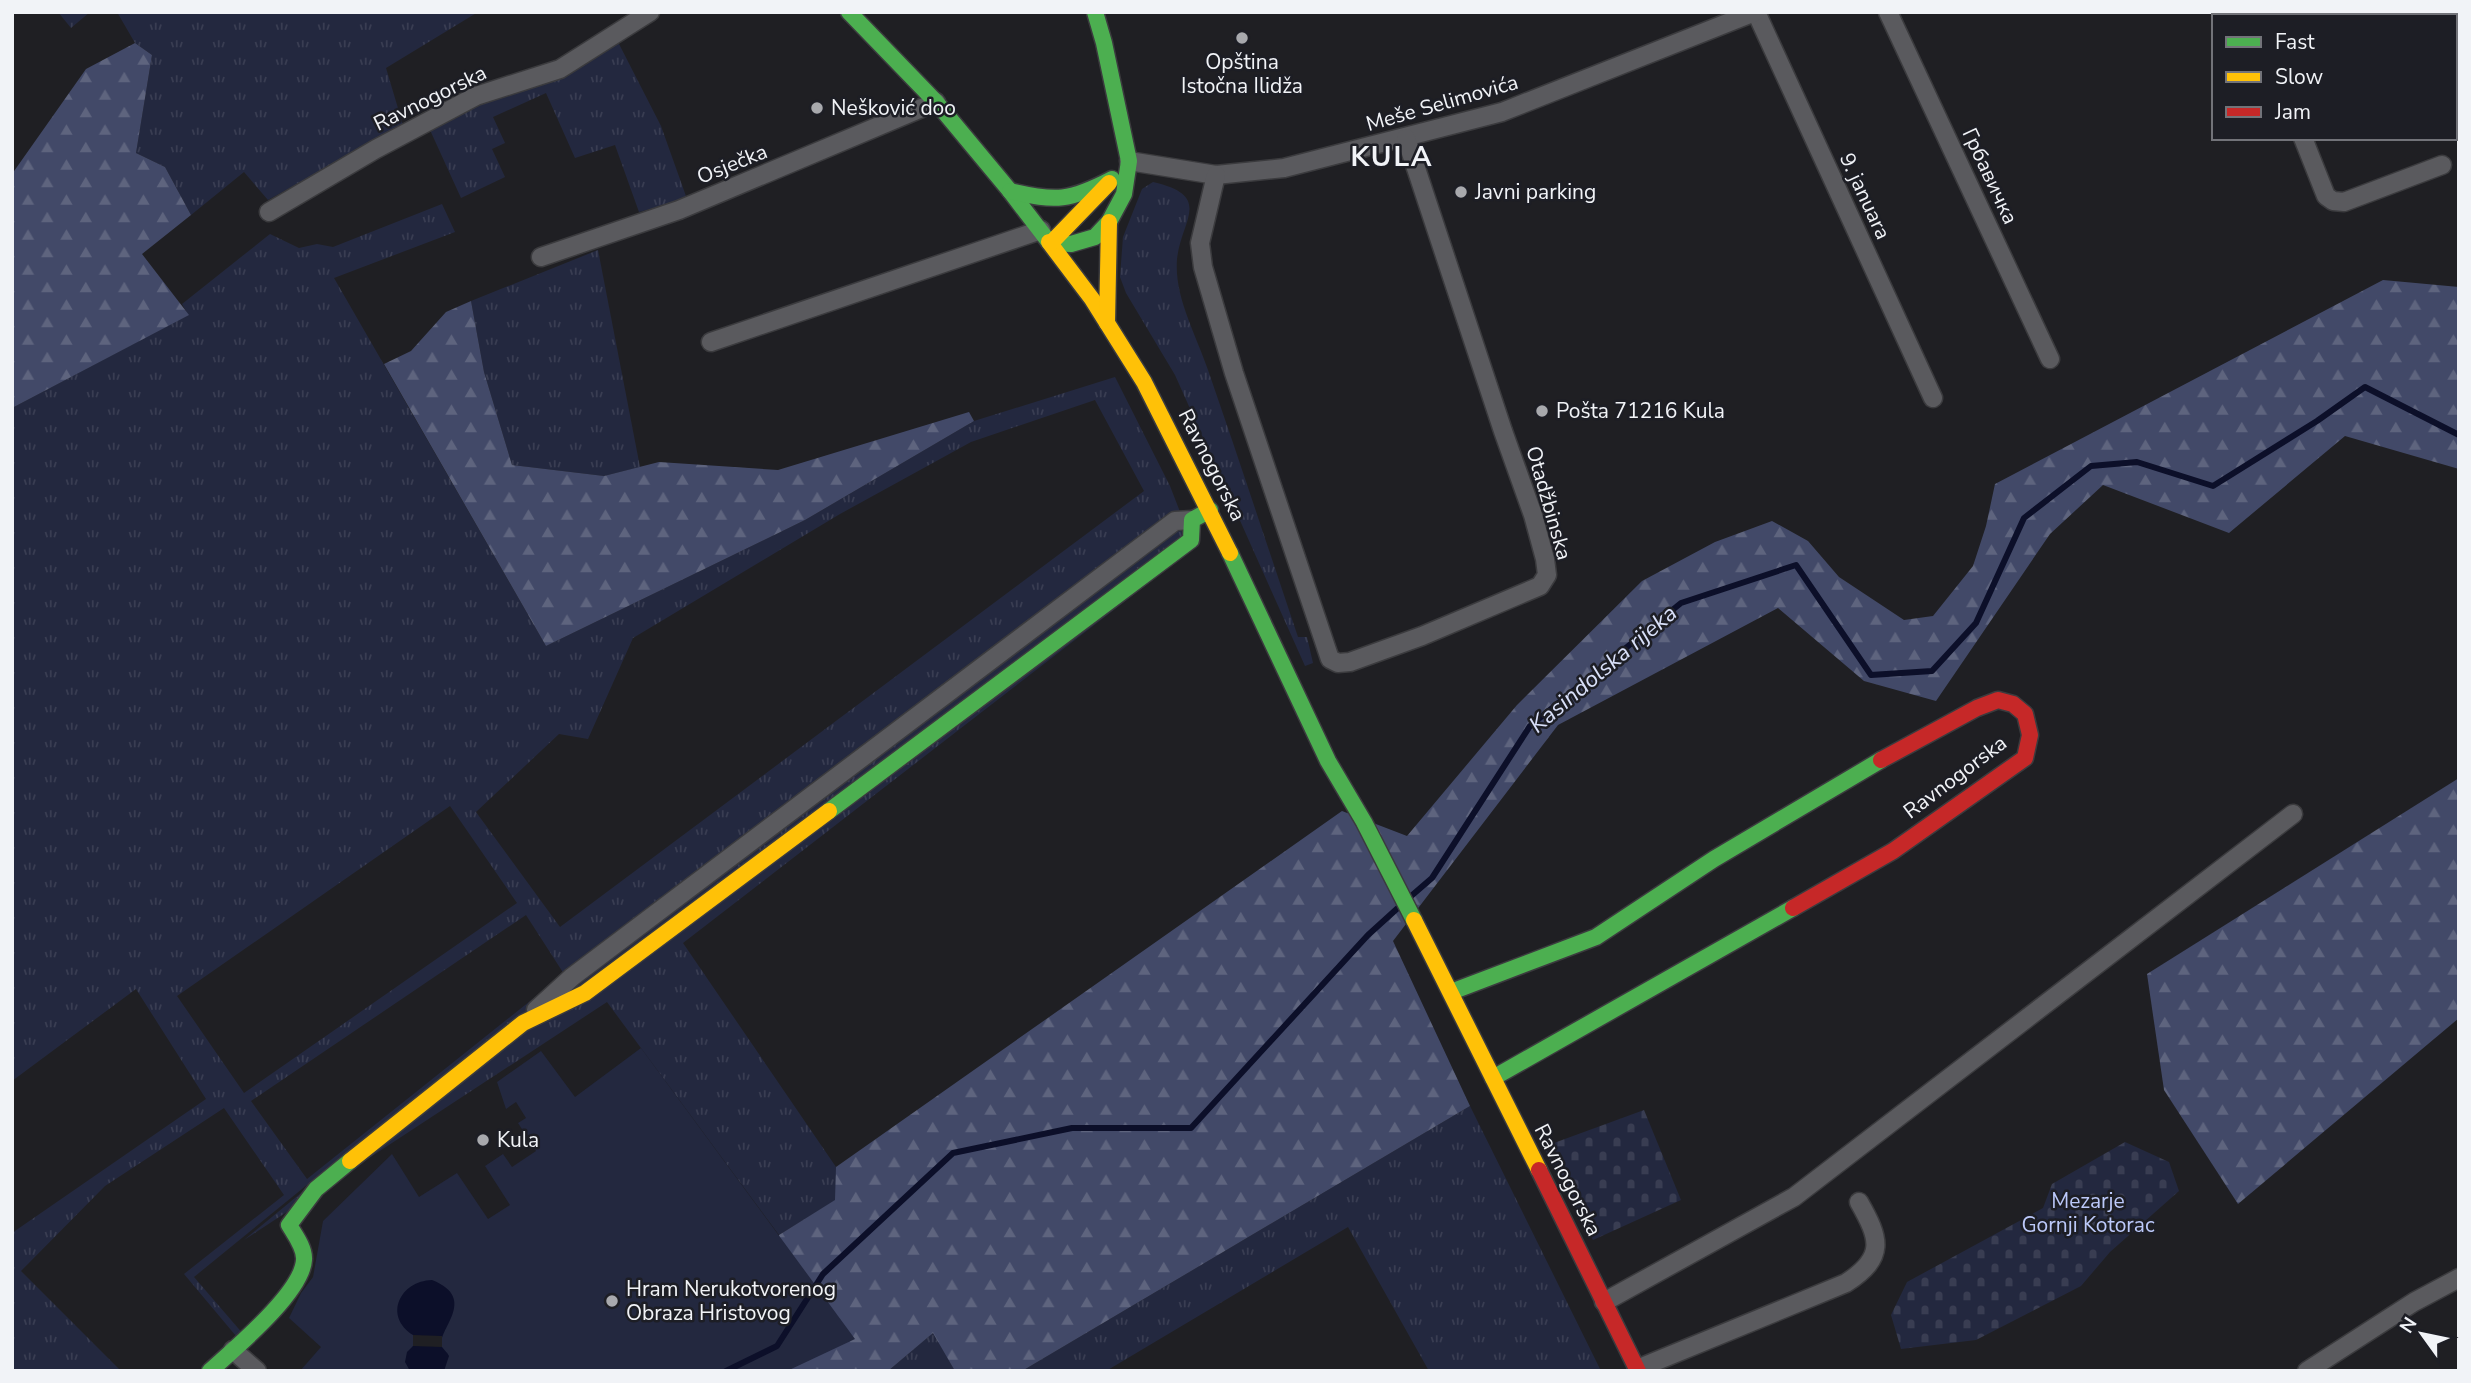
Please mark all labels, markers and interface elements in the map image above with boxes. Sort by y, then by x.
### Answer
legend [2212,14,2457,140]
text: Fast [2275,28,2315,56]
marker: Opština Istočna Ilidža [1234,30,1250,46]
place label: Opština Istočna Ilidža [1181,48,1303,100]
street label: Ravnogorska [369,59,491,137]
text: Slow [2275,63,2324,91]
street label: Meše Selimovića [1363,68,1521,138]
place label: Nešković doo [831,94,956,122]
text: Jam [2274,98,2311,126]
marker: Nešković doo [809,100,825,116]
street label: Грбавичка [1956,123,2024,229]
street label: Osječka [693,137,771,191]
district label: KULA [1350,138,1434,176]
street label: 9. januara [1833,148,1897,244]
place label: Javni parking [1474,178,1596,206]
marker: Javni parking [1453,184,1469,200]
place label: Pošta 71216 Kula [1556,397,1725,425]
marker: Pošta 71216 Kula [1534,403,1550,419]
street label: Ravnogorska [1172,404,1252,526]
street label: Otadžbinska [1519,443,1579,563]
water label: Kasindolska rijeka [1522,598,1684,740]
street label: Ravnogorska [1898,729,2012,825]
street label: Ravnogorska [1528,1119,1608,1241]
place label: Kula [497,1126,539,1154]
marker: Kula [475,1132,491,1148]
park label: Mezarje Gornji Kotorac [2021,1187,2155,1239]
place label: Hram Nerukotvorenog Obraza Hristovog [626,1275,836,1327]
marker: Hram Nerukotvorenog Obraza Hristovog [604,1293,620,1309]
north arrow [2387,1299,2457,1369]
text: N [2394,1312,2423,1338]

